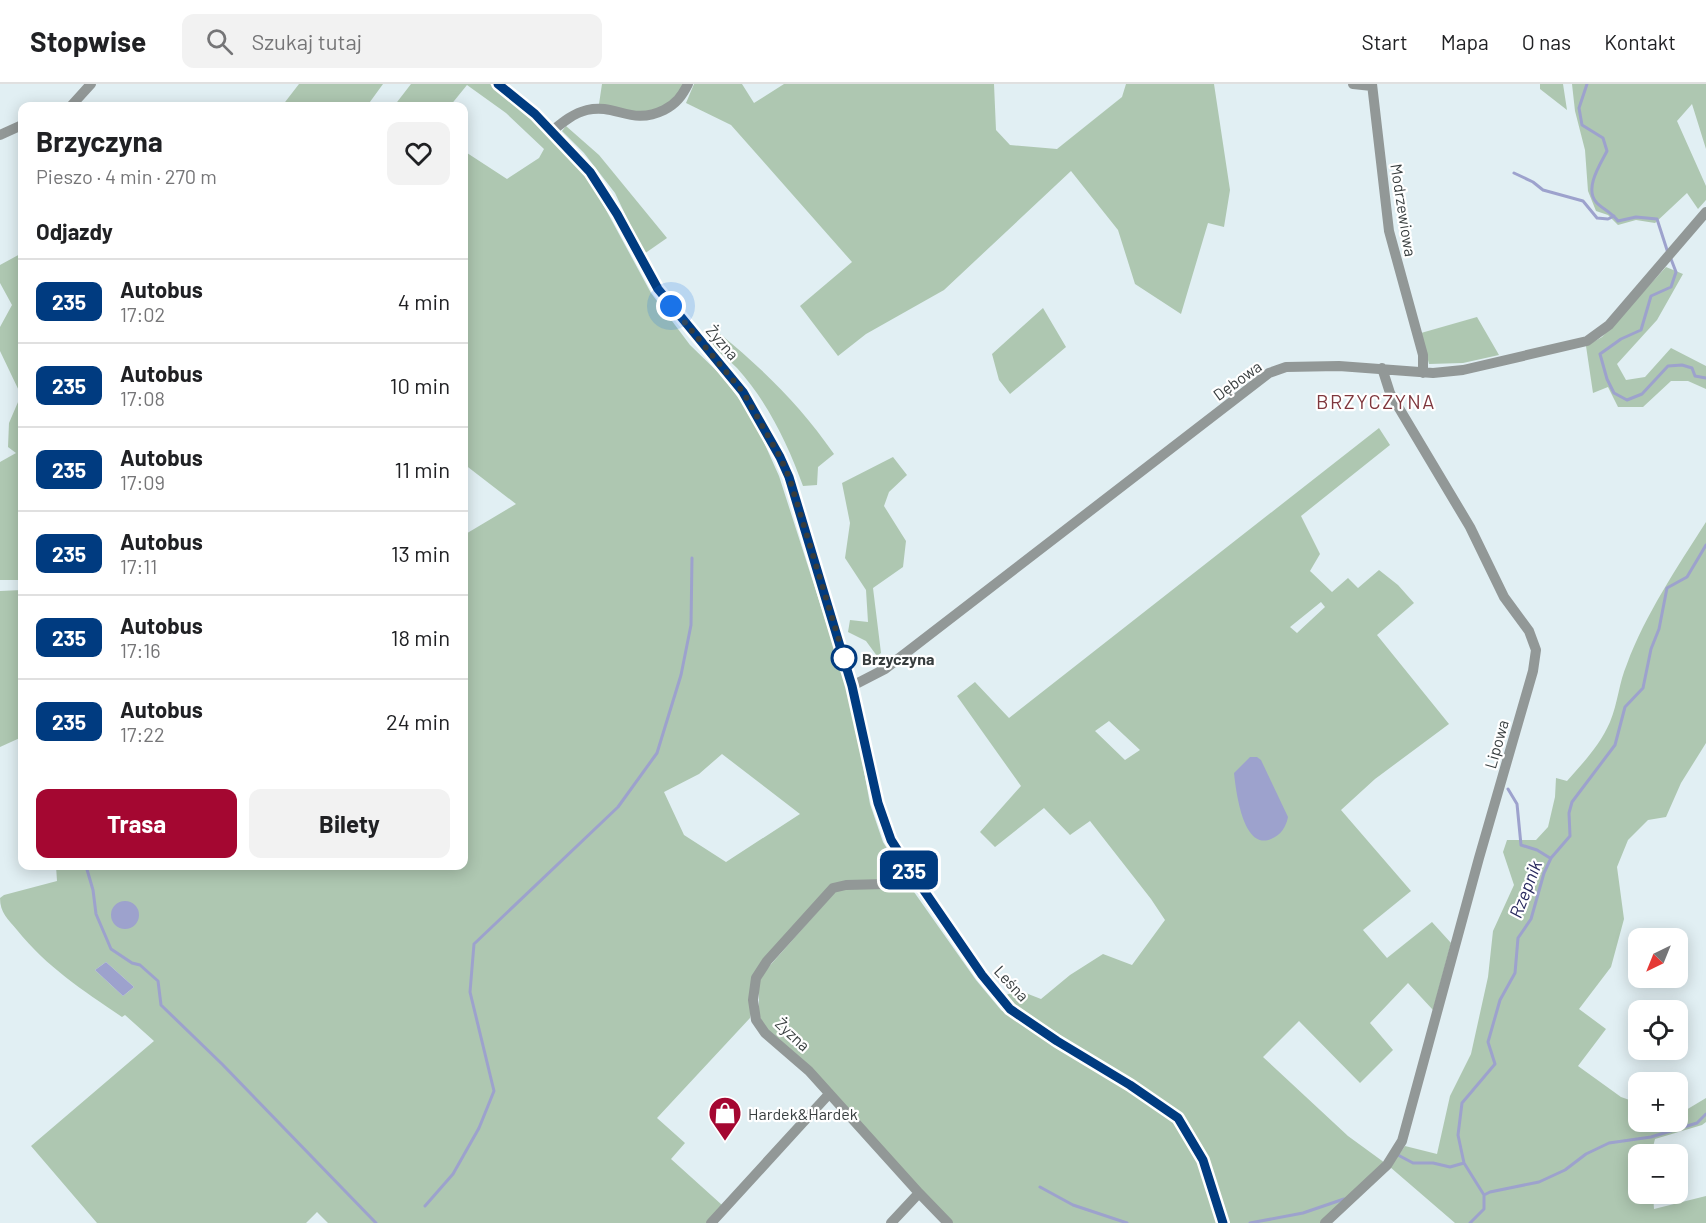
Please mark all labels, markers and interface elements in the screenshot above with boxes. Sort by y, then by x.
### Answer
search box [182,14,602,68]
text: Stopwise [30,24,146,58]
icon: search [203,25,236,58]
text: Szukaj tutaj [251,28,362,54]
text: Start [1361,29,1408,54]
text: Mapa [1441,29,1489,54]
text: O nas [1522,29,1571,54]
text: Kontakt [1604,29,1676,54]
button: heart [387,122,450,185]
text: Brzyczyna [36,124,163,158]
street label: Modrzewiowa [1387,162,1421,258]
text: Pieszo · 4 min · 270 m [36,164,217,188]
text: Odjazdy [36,218,113,244]
text: Autobus [120,276,203,302]
text: 4 min [398,288,450,314]
text: 235 [52,289,86,314]
your location [656,291,686,321]
text: 17:02 [120,302,165,326]
street label: Żyzna [703,321,743,363]
street label: Dębowa [1209,356,1265,404]
text: Autobus [120,360,203,386]
text: 10 min [390,372,450,398]
text: 235 [52,373,86,398]
text: 17:08 [120,386,165,410]
district label: BRZYCZYNA [1316,389,1436,413]
text: Autobus [120,444,203,470]
text: 11 min [394,456,450,482]
text: 235 [52,457,86,482]
text: 17:09 [120,470,165,494]
text: Autobus [120,528,203,554]
text: 13 min [391,540,450,566]
text: 235 [52,541,86,566]
text: 17:11 [120,554,157,578]
text: Autobus [120,612,203,638]
text: 18 min [391,624,450,650]
text: 235 [52,625,86,650]
text: 17:16 [120,638,161,662]
marker: Brzyczyna [831,645,857,671]
place label: Brzyczyna [862,649,934,668]
text: Autobus [120,696,203,722]
text: 24 min [386,708,450,734]
text: 235 [52,709,86,734]
street label: Lipowa [1480,717,1512,771]
text: 17:22 [120,722,165,746]
button: Trasa [36,789,237,858]
button: Bilety [249,789,450,858]
line badge: 235 [874,850,944,890]
water label: Rzepnik [1504,857,1546,921]
text: 235 [892,858,926,883]
north arrow [1628,928,1688,988]
map controls [1628,928,1688,1204]
street label: Leśna [991,961,1033,1005]
button: locate [1628,1000,1688,1060]
street label: Żyzna [772,1013,814,1055]
button: + [1628,1072,1688,1132]
shop icon: Hardek&Hardek [707,1095,743,1142]
place label: Hardek&Hardek [748,1104,858,1123]
button: − [1628,1144,1688,1204]

